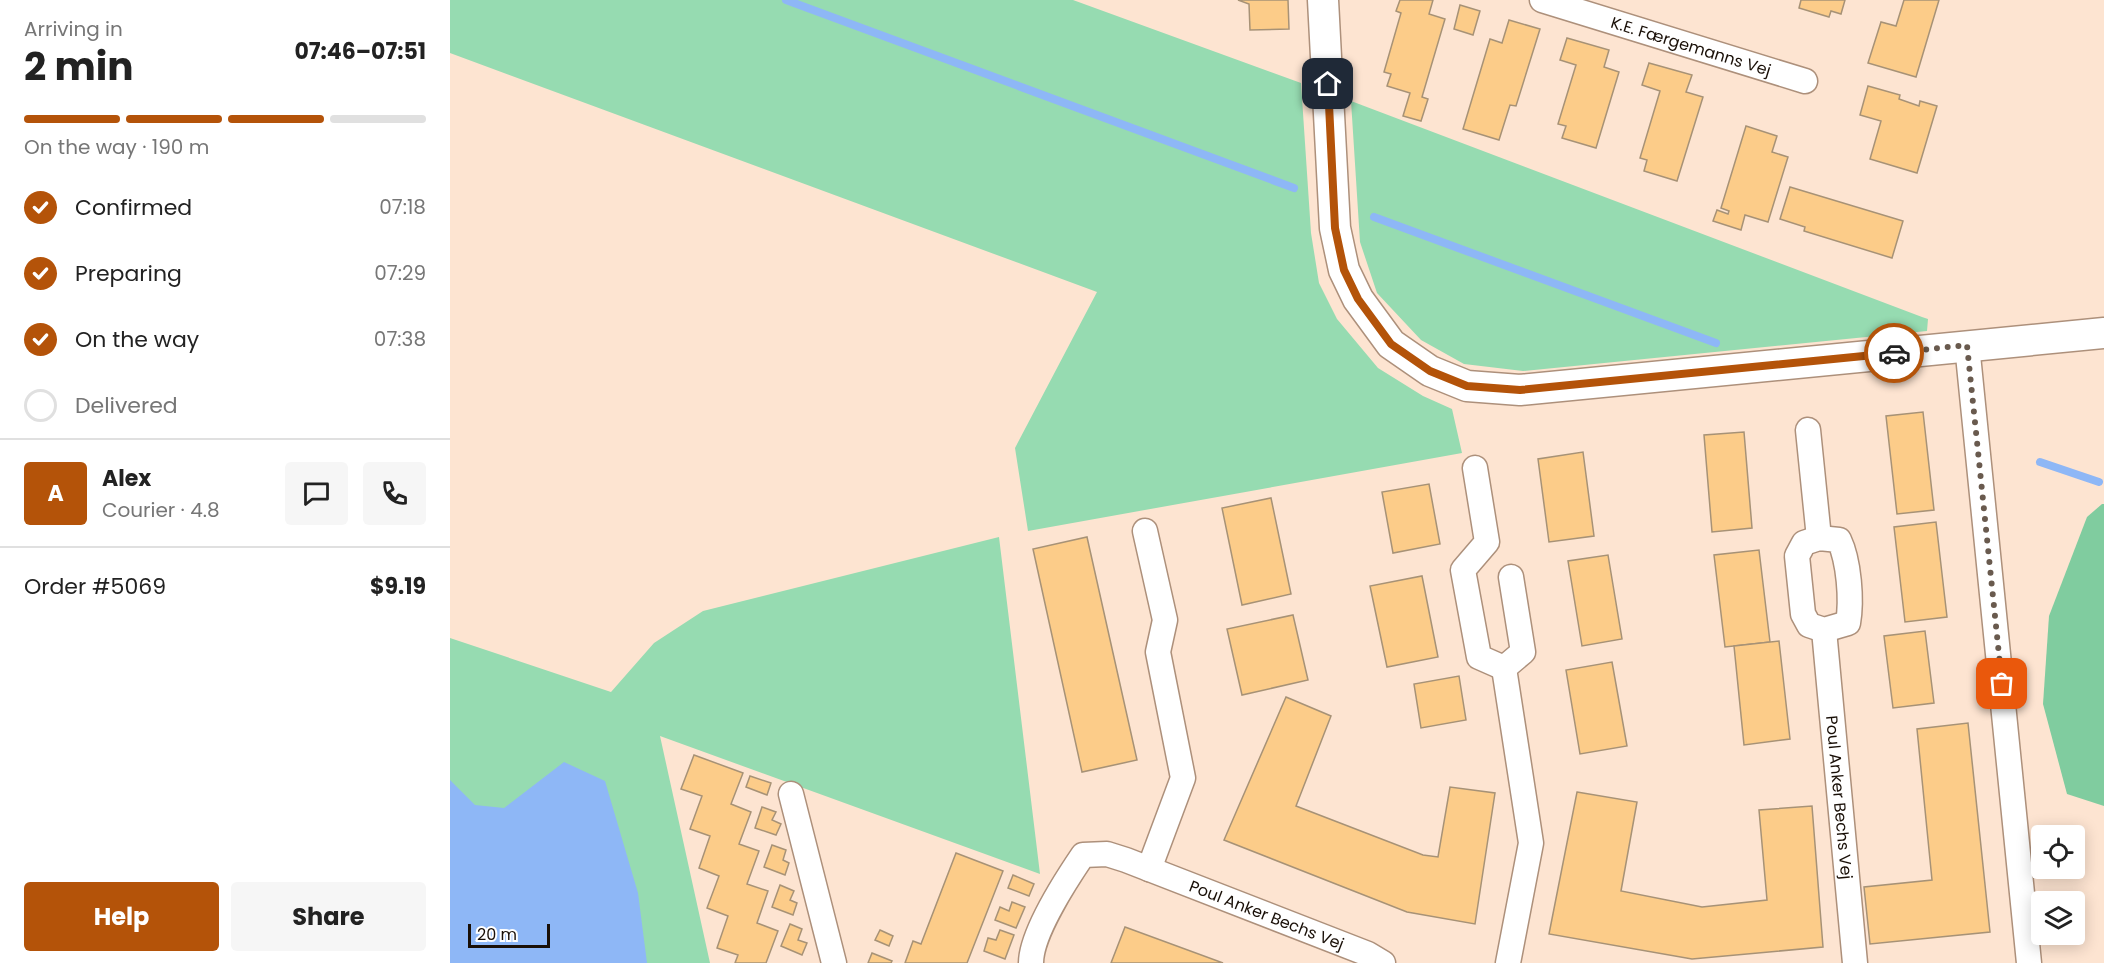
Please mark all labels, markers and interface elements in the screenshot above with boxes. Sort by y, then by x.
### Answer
street label: K.E. Færgemanns Vej [1608,11,1774,82]
text: Arriving in [24,15,123,43]
text: 07:46–07:51 [295,36,426,67]
text: 2 min [24,39,134,94]
pin [1302,58,1353,109]
icon: home [1311,67,1344,100]
text: On the way · 190 m [24,133,209,161]
icon: check [24,191,57,224]
text: Confirmed [75,192,192,223]
text: 07:18 [379,193,426,221]
icon: check [24,257,57,290]
text: Preparing [75,258,182,289]
text: 07:29 [374,259,426,287]
icon: check [24,323,57,356]
courier [1864,323,1924,383]
text: On the way [75,324,199,355]
text: 07:38 [374,325,426,353]
icon: car [1878,337,1911,370]
text: Delivered [75,390,178,421]
button: chat [285,462,348,525]
button: phone [363,462,426,525]
text: Alex [102,463,151,494]
text: A [47,478,64,509]
text: Courier · 4.8 [102,496,220,524]
text: Order #5069 [24,571,166,602]
text: $9.19 [370,571,426,602]
pin [1976,658,2027,709]
icon: bag [1985,667,2018,700]
street label: Poul Anker Bechs Vej [1820,714,1858,880]
map controls [2031,825,2085,945]
button: locate [2031,825,2085,879]
street label: Poul Anker Bechs Vej [1186,875,1347,956]
button: Help [24,882,219,951]
button: Share [231,882,426,951]
button: layers [2031,891,2085,945]
scale bar [468,921,550,948]
text: 20 m [477,923,517,946]

